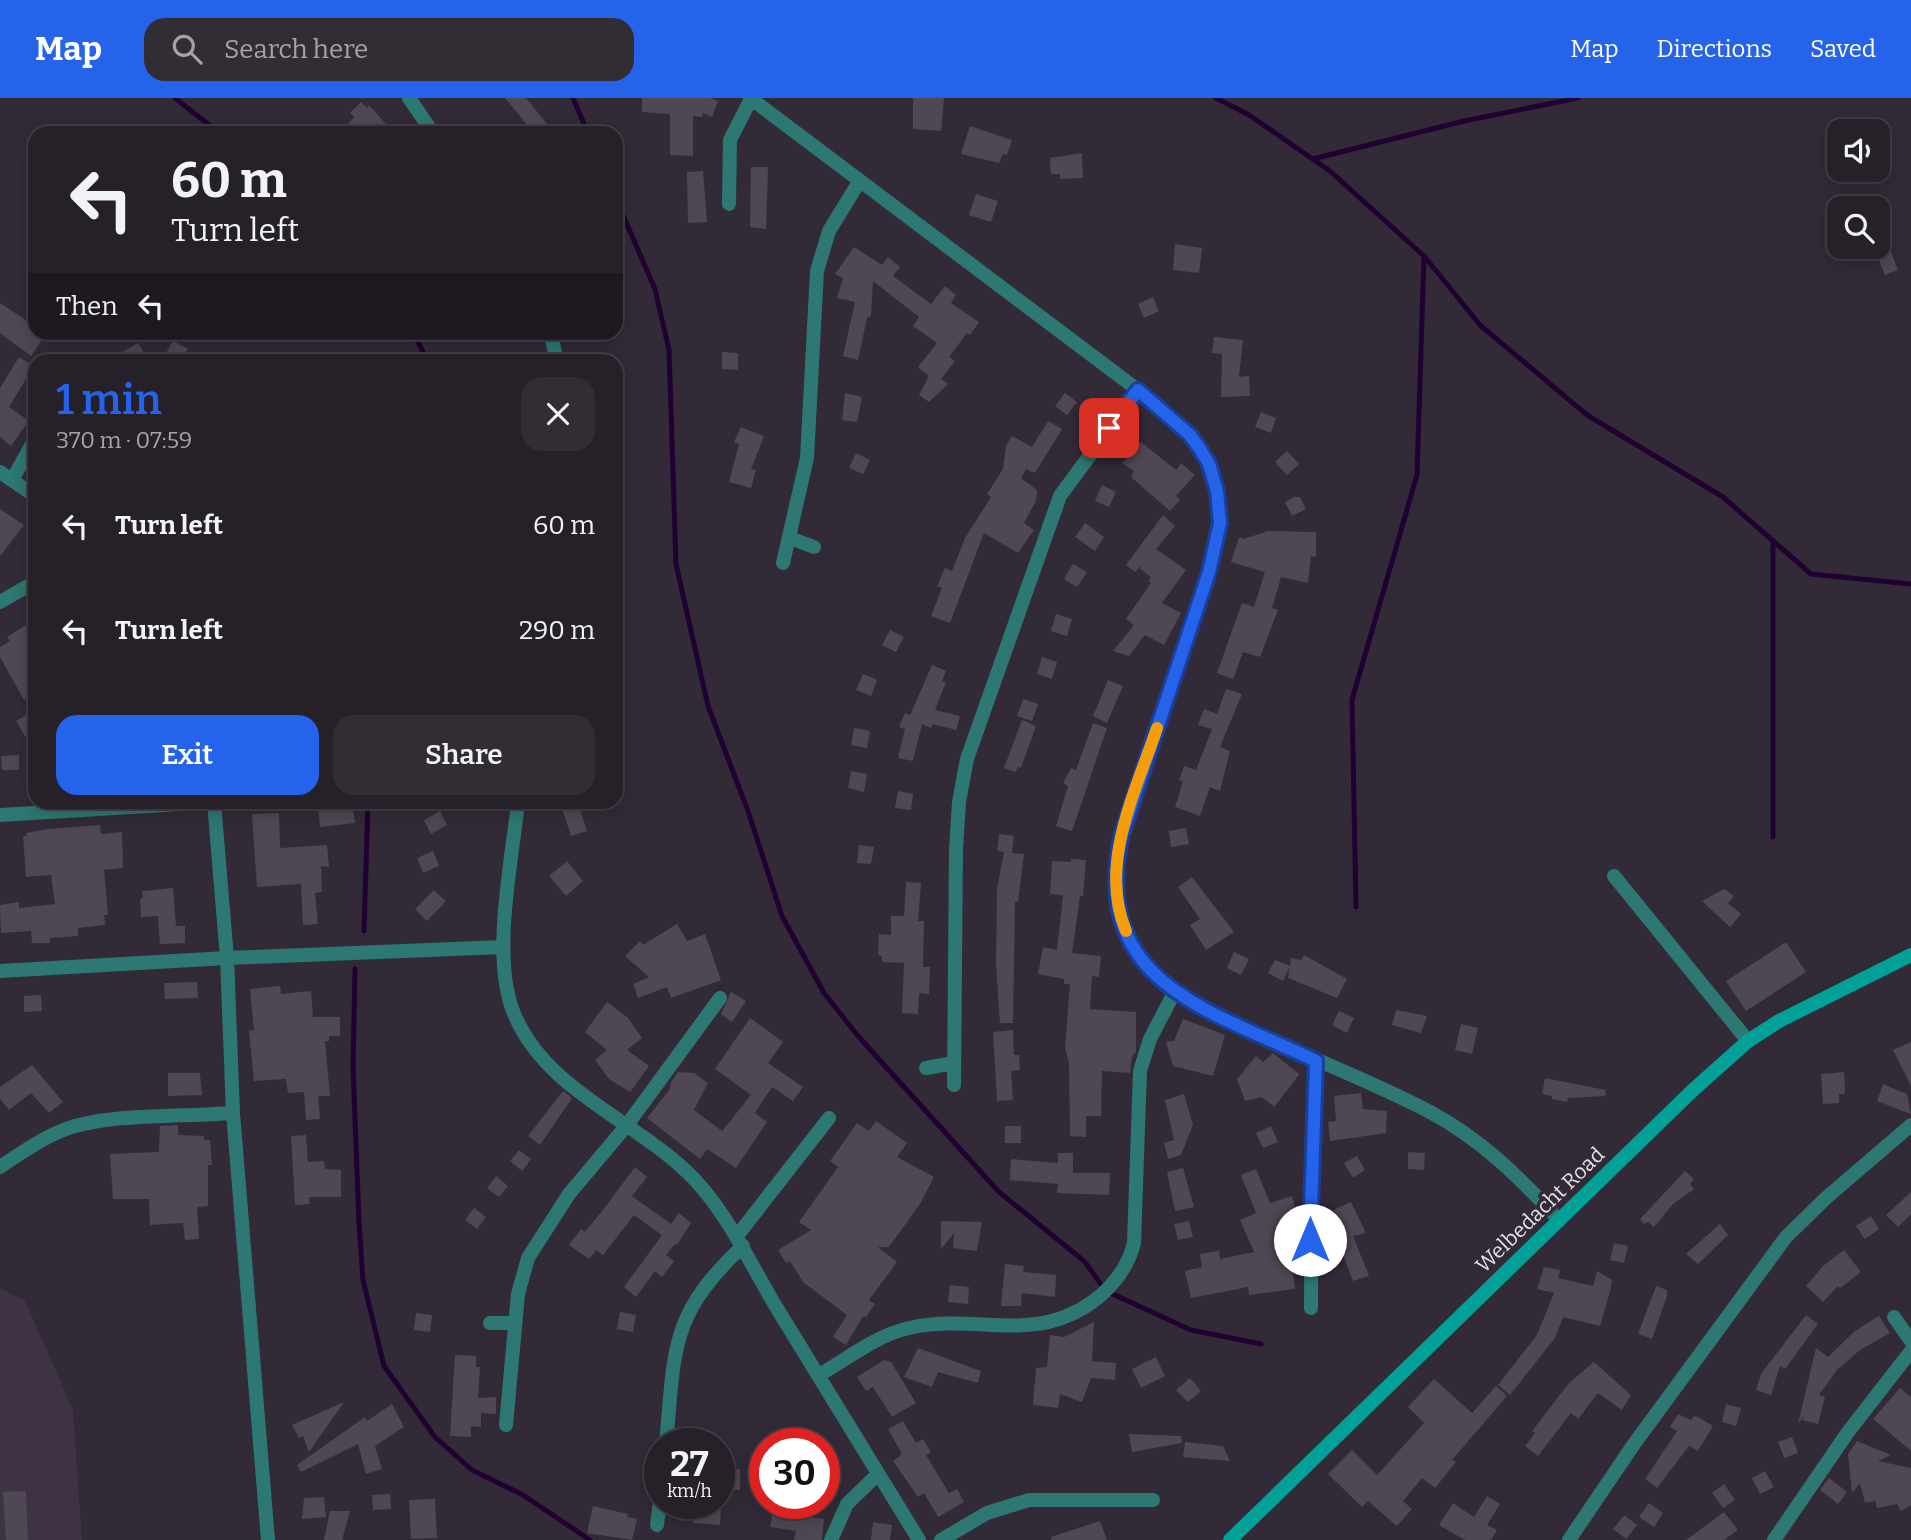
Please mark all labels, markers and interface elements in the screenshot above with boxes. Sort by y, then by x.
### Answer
search box [144,18,634,81]
text: Map [35,29,102,69]
icon: search [168,30,206,68]
text: Search here [224,34,368,65]
text: Map [1570,35,1619,63]
text: Directions [1657,35,1772,63]
text: Saved [1810,35,1876,63]
map controls [1827,119,1890,259]
button: sound [1827,119,1890,182]
text: 60 m [171,151,287,210]
icon: left [56,154,147,245]
button: search [1827,196,1890,259]
text: Turn left [171,211,299,249]
icon: left [132,287,170,325]
text: Then [56,291,118,322]
text: 1 min [56,375,162,425]
button: close [521,377,595,451]
pin [1079,398,1139,458]
icon: arrive [1090,409,1128,447]
text: 370 m · 07:59 [56,426,192,454]
icon: left [56,507,94,545]
text: Turn left [115,510,223,541]
text: 60 m [533,510,595,541]
icon: left [56,612,94,650]
text: Turn left [115,615,223,646]
text: 290 m [519,615,595,646]
button: Exit [56,715,319,795]
button: Share [333,715,595,795]
street label: Welbedacht Road [1470,1142,1610,1278]
position arrow [1273,1203,1347,1277]
speed limit sign: 30 [749,1428,840,1519]
text: 27 [670,1443,709,1485]
text: km/h [667,1480,712,1502]

